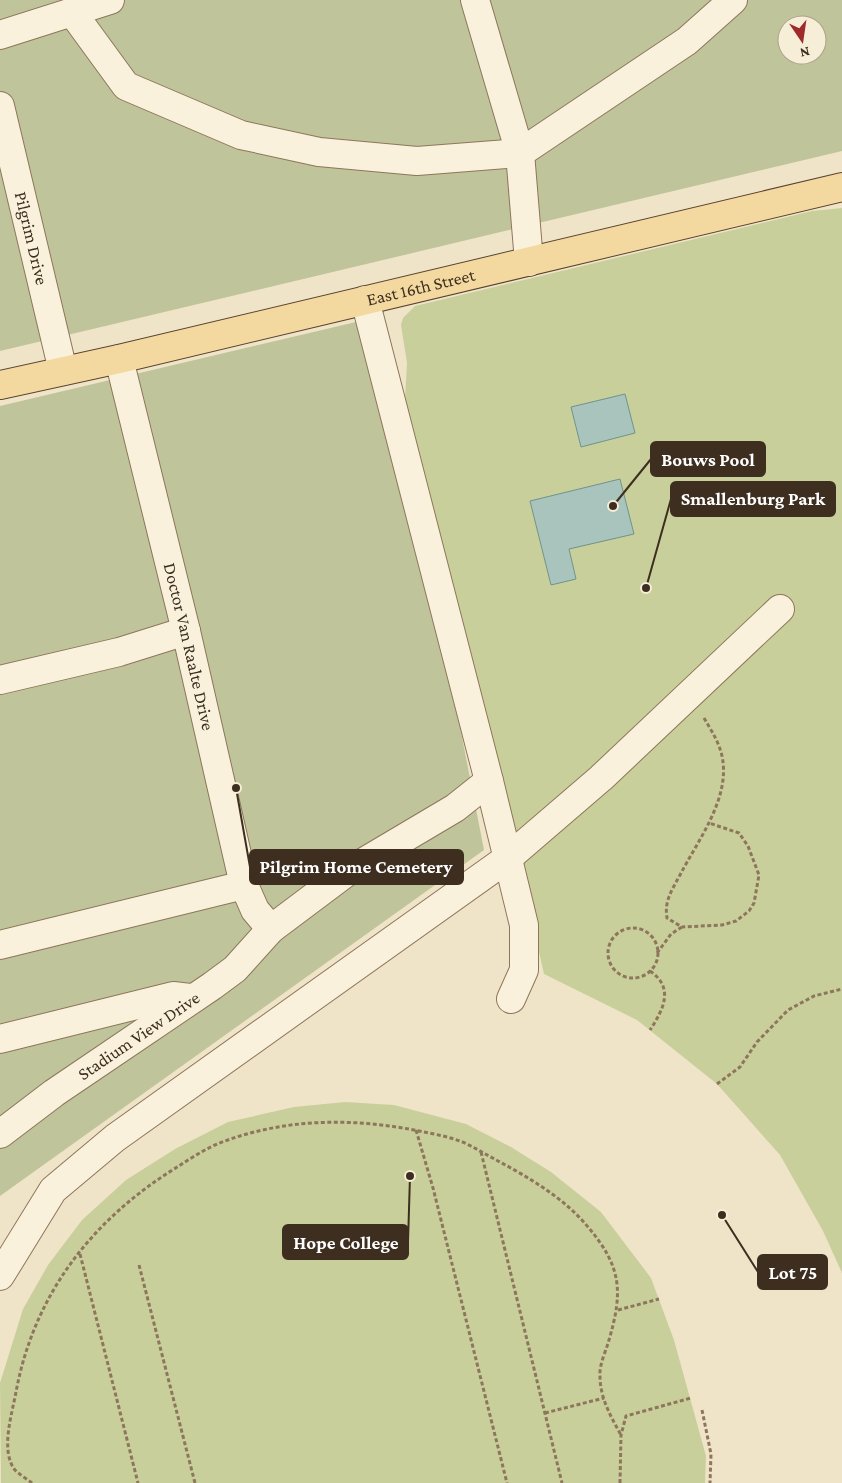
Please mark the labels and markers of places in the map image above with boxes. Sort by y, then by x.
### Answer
callout: Bouws Pool [651,442,765,476]
callout: Smallenburg Park [671,482,835,516]
callout: Pilgrim Home Cemetery [250,850,463,884]
callout: Hope College [283,1225,408,1259]
callout: Lot 75 [758,1255,827,1289]

